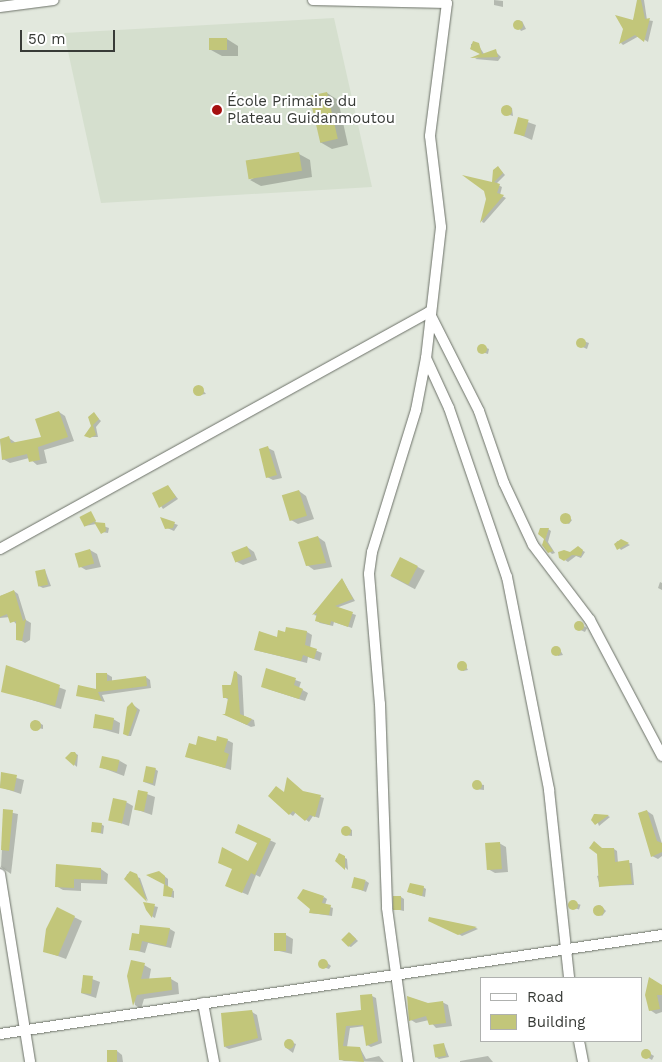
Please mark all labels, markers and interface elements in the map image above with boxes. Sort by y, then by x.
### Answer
scale bar [22,20,118,52]
text: 50 m [28,30,65,48]
place label: École Primaire du Plateau Guidanmoutou [227,92,395,127]
marker: École Primaire du Plateau Guidanmoutou [211,104,223,116]
legend [480,977,642,1042]
text: Road [527,988,564,1006]
text: Building [527,1013,585,1031]

